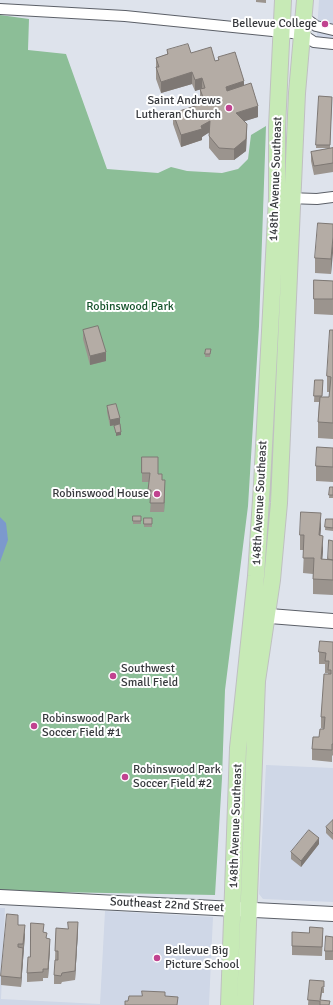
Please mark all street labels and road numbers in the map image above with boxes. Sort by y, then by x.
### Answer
street label: 148th Avenue Southeast [267,116,285,242]
street label: 148th Avenue Southeast [250,440,270,566]
street label: 148th Avenue Southeast [227,763,245,889]
street label: Southeast 22nd Street [110,895,224,915]

